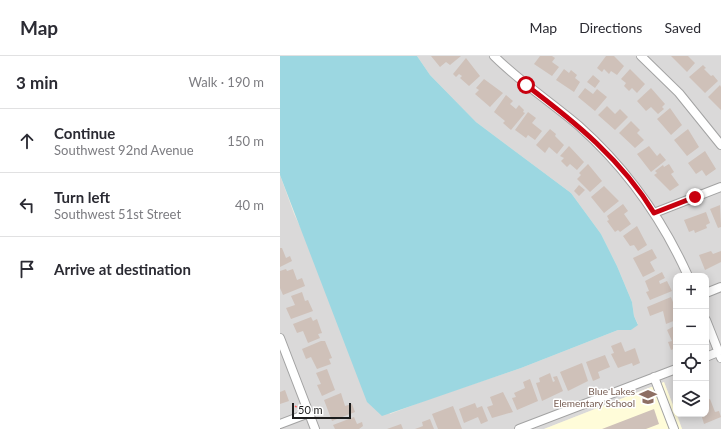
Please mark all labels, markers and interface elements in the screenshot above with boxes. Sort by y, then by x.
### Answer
text: Map [20,16,58,39]
text: Map [530,19,557,36]
text: Directions [579,19,642,36]
text: Saved [664,19,701,36]
text: 3 min [16,72,58,93]
text: Walk · 190 m [188,74,264,90]
route start [517,76,535,94]
text: Continue [54,124,115,142]
icon: ahead [16,130,38,152]
text: 150 m [227,133,264,149]
text: Southwest 92nd Avenue [54,142,194,158]
text: Turn left [54,188,110,206]
route end [686,188,704,206]
icon: left [16,194,38,216]
text: 40 m [235,197,264,213]
text: Southwest 51st Street [54,206,181,222]
icon: arrive [16,258,38,280]
text: Arrive at destination [54,260,191,278]
map controls [673,273,709,417]
button: + [673,273,709,309]
button: − [673,309,709,345]
button: locate [673,345,709,381]
button: layers [673,381,709,417]
place label: Blue Lakes Elementary School [553,385,635,409]
school or university icon: Blue Lakes Elementary School [638,387,658,407]
scale bar [292,401,351,420]
text: 50 m [298,403,323,416]

